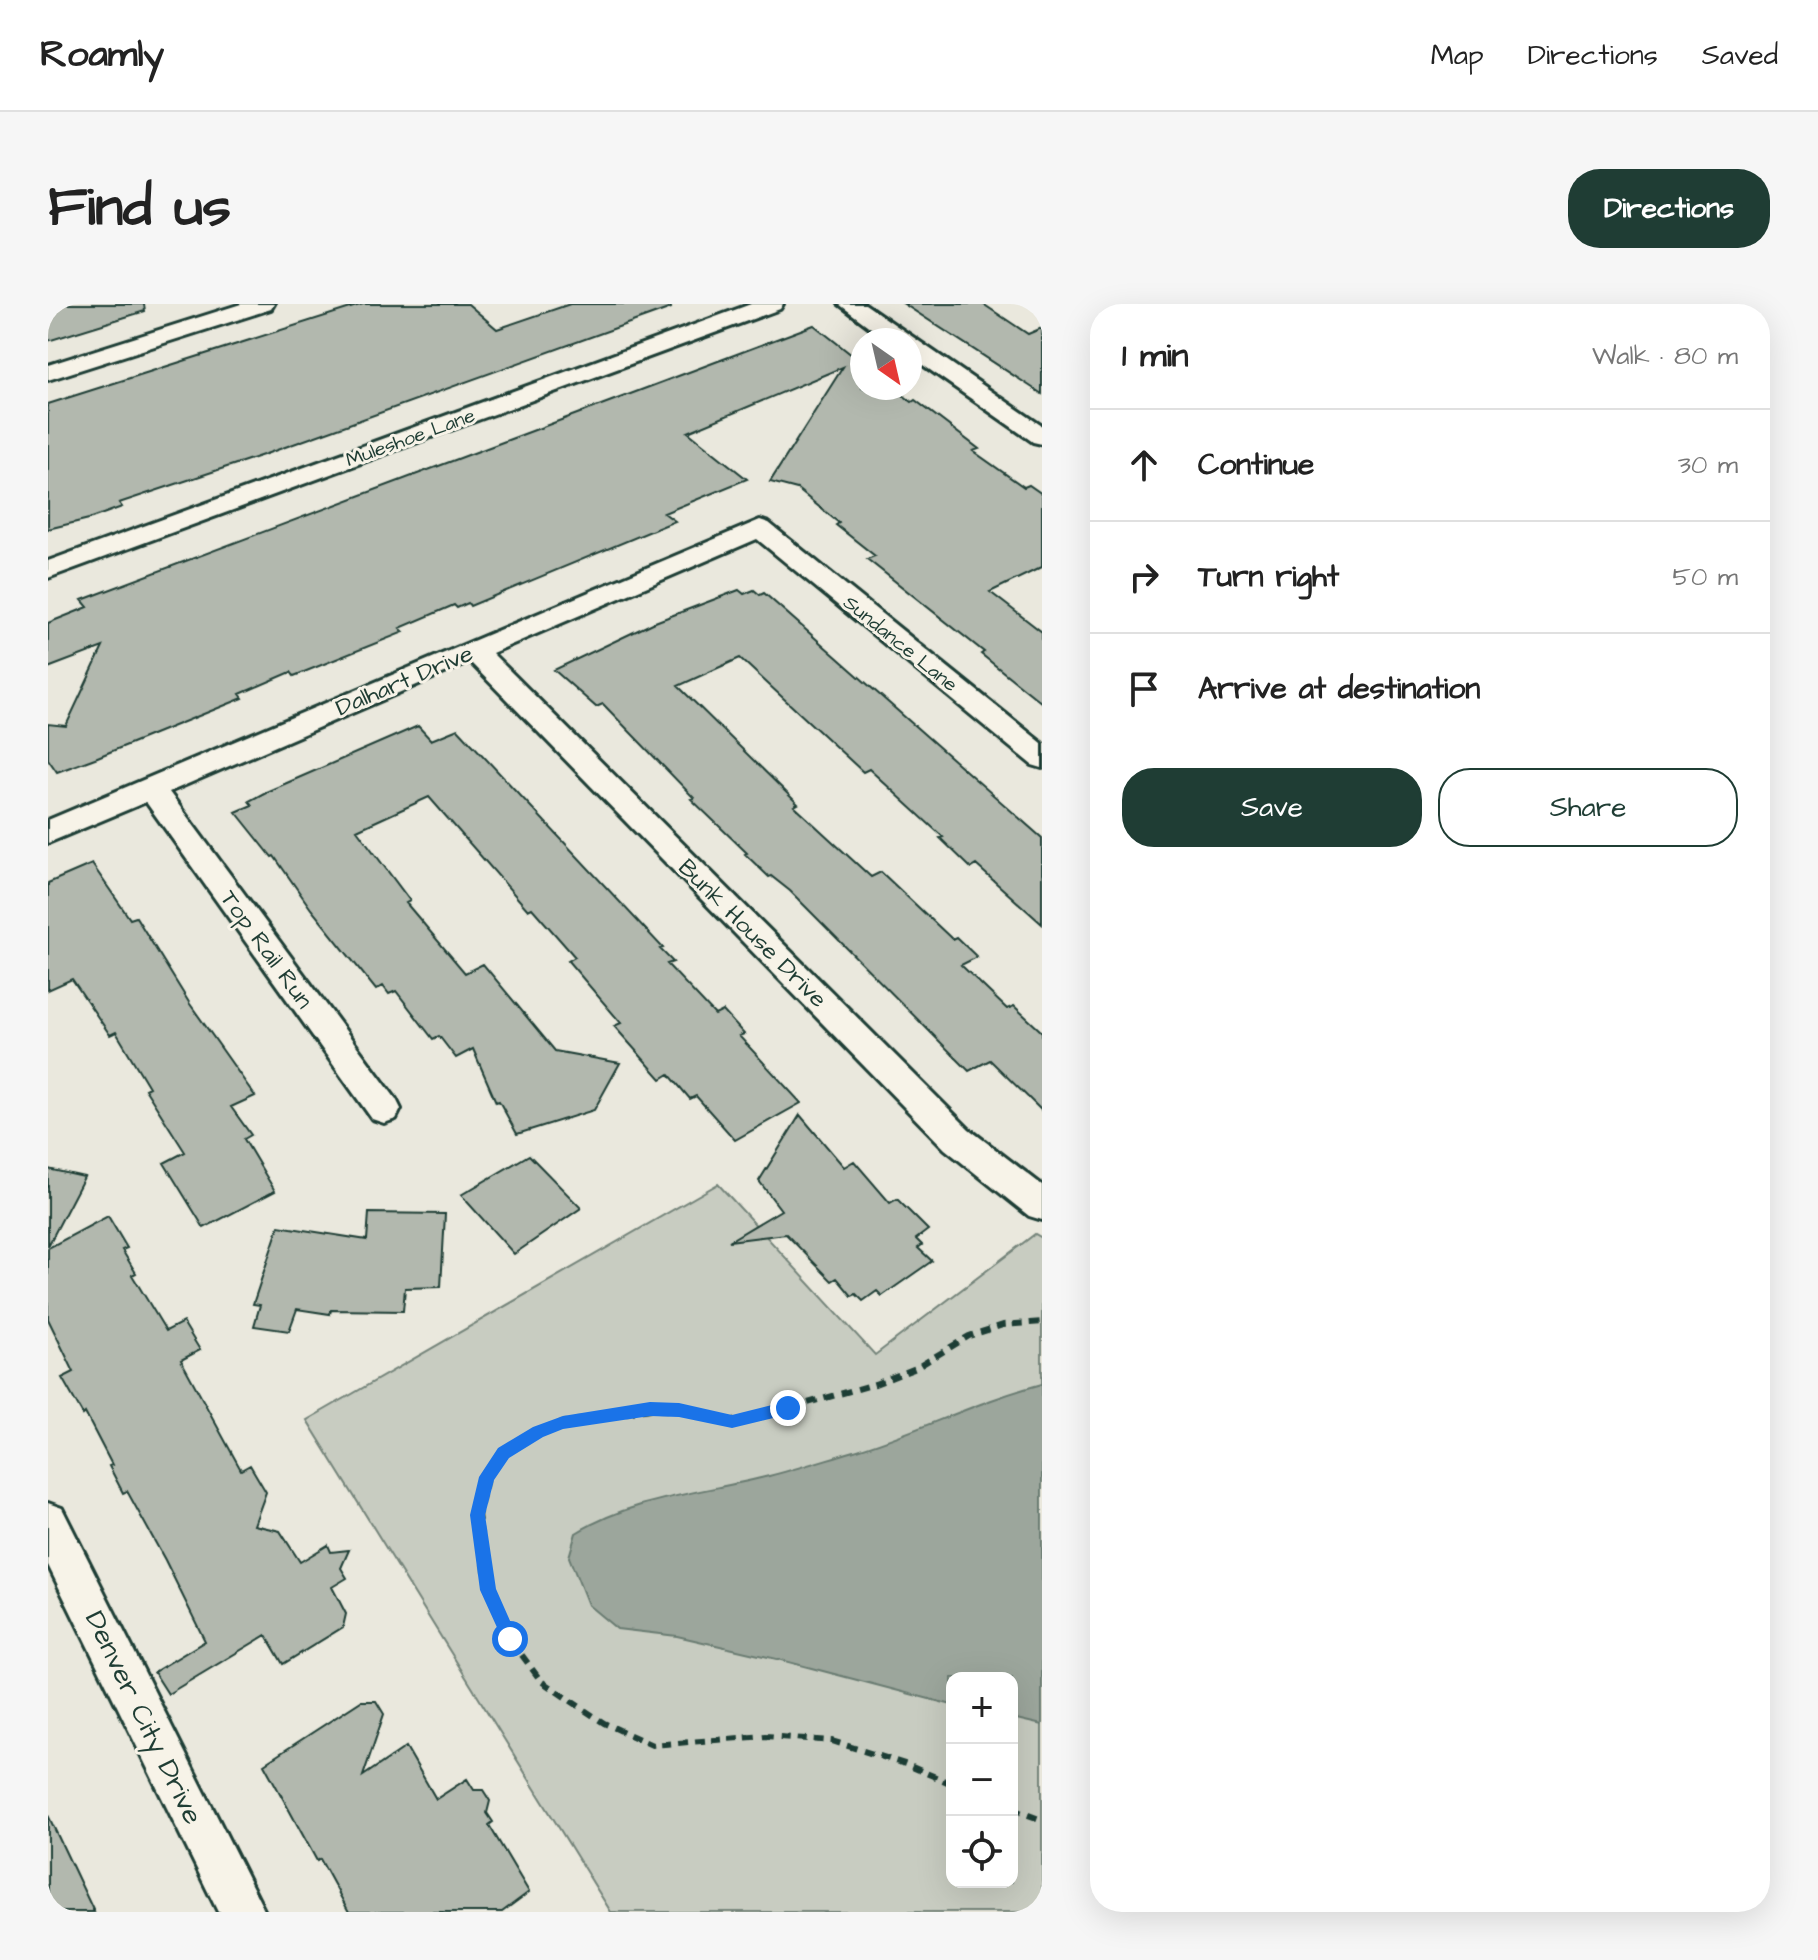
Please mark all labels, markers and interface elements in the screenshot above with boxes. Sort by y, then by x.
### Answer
text: Roamly [40,29,164,81]
text: Map [1431,36,1484,75]
text: Directions [1528,36,1658,75]
text: Saved [1702,36,1778,75]
text: Find us [48,169,231,247]
button: Directions [1568,169,1770,248]
north arrow [850,328,922,400]
text: 1 min [1122,332,1189,380]
text: Walk · 80 m [1592,338,1738,374]
street label: Muleshoe Lane [342,402,479,474]
icon: ahead [1122,443,1166,487]
text: Continue [1198,444,1314,486]
text: 30 m [1678,447,1738,483]
icon: right [1122,555,1166,599]
text: Turn right [1198,556,1339,598]
text: 50 m [1673,559,1738,595]
street label: Sundance Lane [837,589,964,699]
street label: Dalhart Drive [331,637,478,725]
icon: arrive [1122,667,1166,711]
text: Arrive at destination [1198,668,1480,710]
button: Save [1122,768,1422,847]
button: Share [1438,768,1738,847]
street label: Bunk House Drive [670,852,834,1016]
street label: Top Rail Run [212,883,321,1016]
route end [770,1390,806,1426]
street label: Denver City Drive [73,1604,212,1832]
route start [492,1621,528,1657]
map controls [946,1672,1018,1888]
button: + [946,1672,1018,1744]
button: − [946,1744,1018,1816]
button: locate [946,1816,1018,1888]

